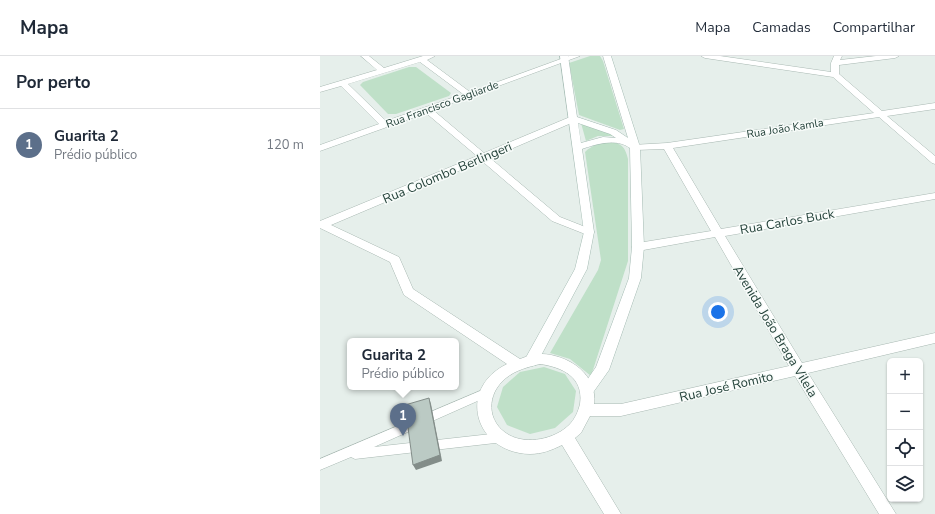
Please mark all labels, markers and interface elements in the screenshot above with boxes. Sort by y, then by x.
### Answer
text: Mapa [20,15,69,41]
text: Mapa [695,18,730,37]
text: Camadas [752,18,811,37]
text: Compartilhar [833,18,915,37]
text: Por perto [16,71,91,94]
street label: Rua Francisco Gagliarde [384,77,501,132]
street label: Rua João Kamla [745,115,825,142]
text: Guarita 2 [54,126,119,146]
text: 1 [25,136,33,154]
text: 120 m [266,136,304,154]
street label: Rua Colombo Berlingeri [380,138,515,208]
text: Prédio público [54,146,137,164]
street label: Rua Carlos Buck [739,205,836,239]
street label: Avenida João Braga Vilela [728,262,822,401]
your location [708,302,728,322]
popup [347,338,459,390]
text: Guarita 2 [361,345,426,365]
map controls [887,358,923,502]
button: + [887,358,923,394]
text: Prédio público [361,365,445,383]
street label: Rua José Romito [678,367,775,407]
button: − [887,394,923,430]
pin: 1 [390,403,416,436]
button: locate [887,430,923,466]
button: layers [887,466,923,502]

